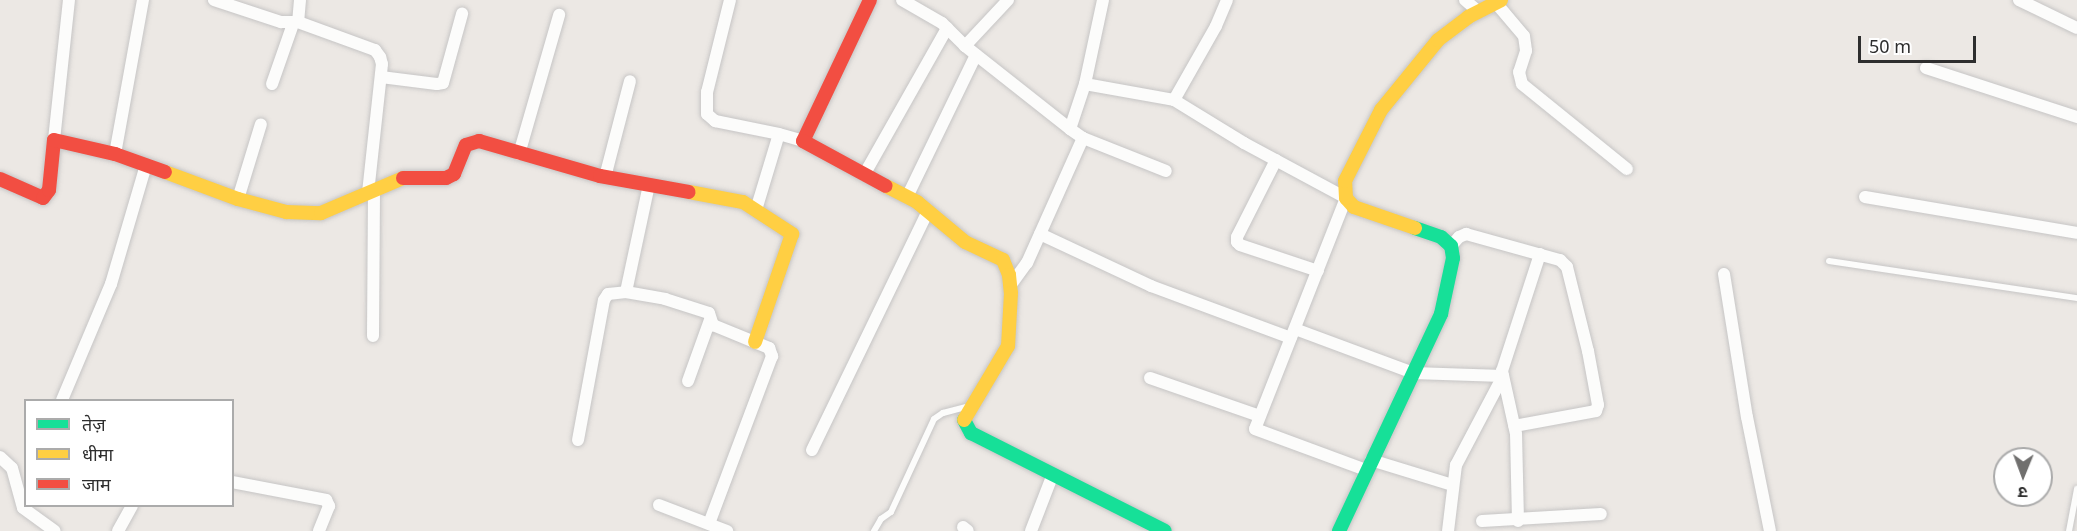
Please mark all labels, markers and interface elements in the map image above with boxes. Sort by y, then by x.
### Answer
scale bar [1861,24,1980,62]
text: 50 m [1869,34,1911,58]
legend [24,399,234,507]
text: तेज़ [82,412,106,436]
text: धीमा [82,442,113,466]
north arrow [1993,447,2053,507]
text: जाम [82,472,111,496]
text: उ [2018,482,2028,504]

